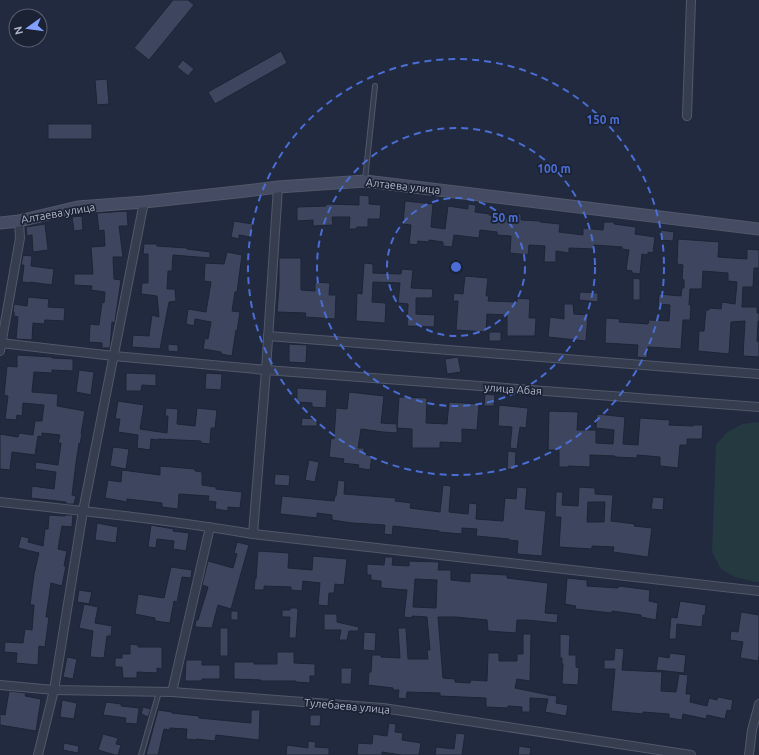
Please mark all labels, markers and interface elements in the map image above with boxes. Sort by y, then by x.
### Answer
north arrow [8,8,48,48]
text: N [11,25,25,36]
text: 150 m [586,113,620,126]
text: 100 m [537,162,571,175]
street label: Алтаева улица [365,176,441,196]
street label: Алтаева улица [20,201,96,225]
text: 50 m [492,211,518,224]
centre of rings [449,260,463,274]
street label: улица Абая [484,381,542,397]
street label: Тулебаева улица [304,696,390,716]

